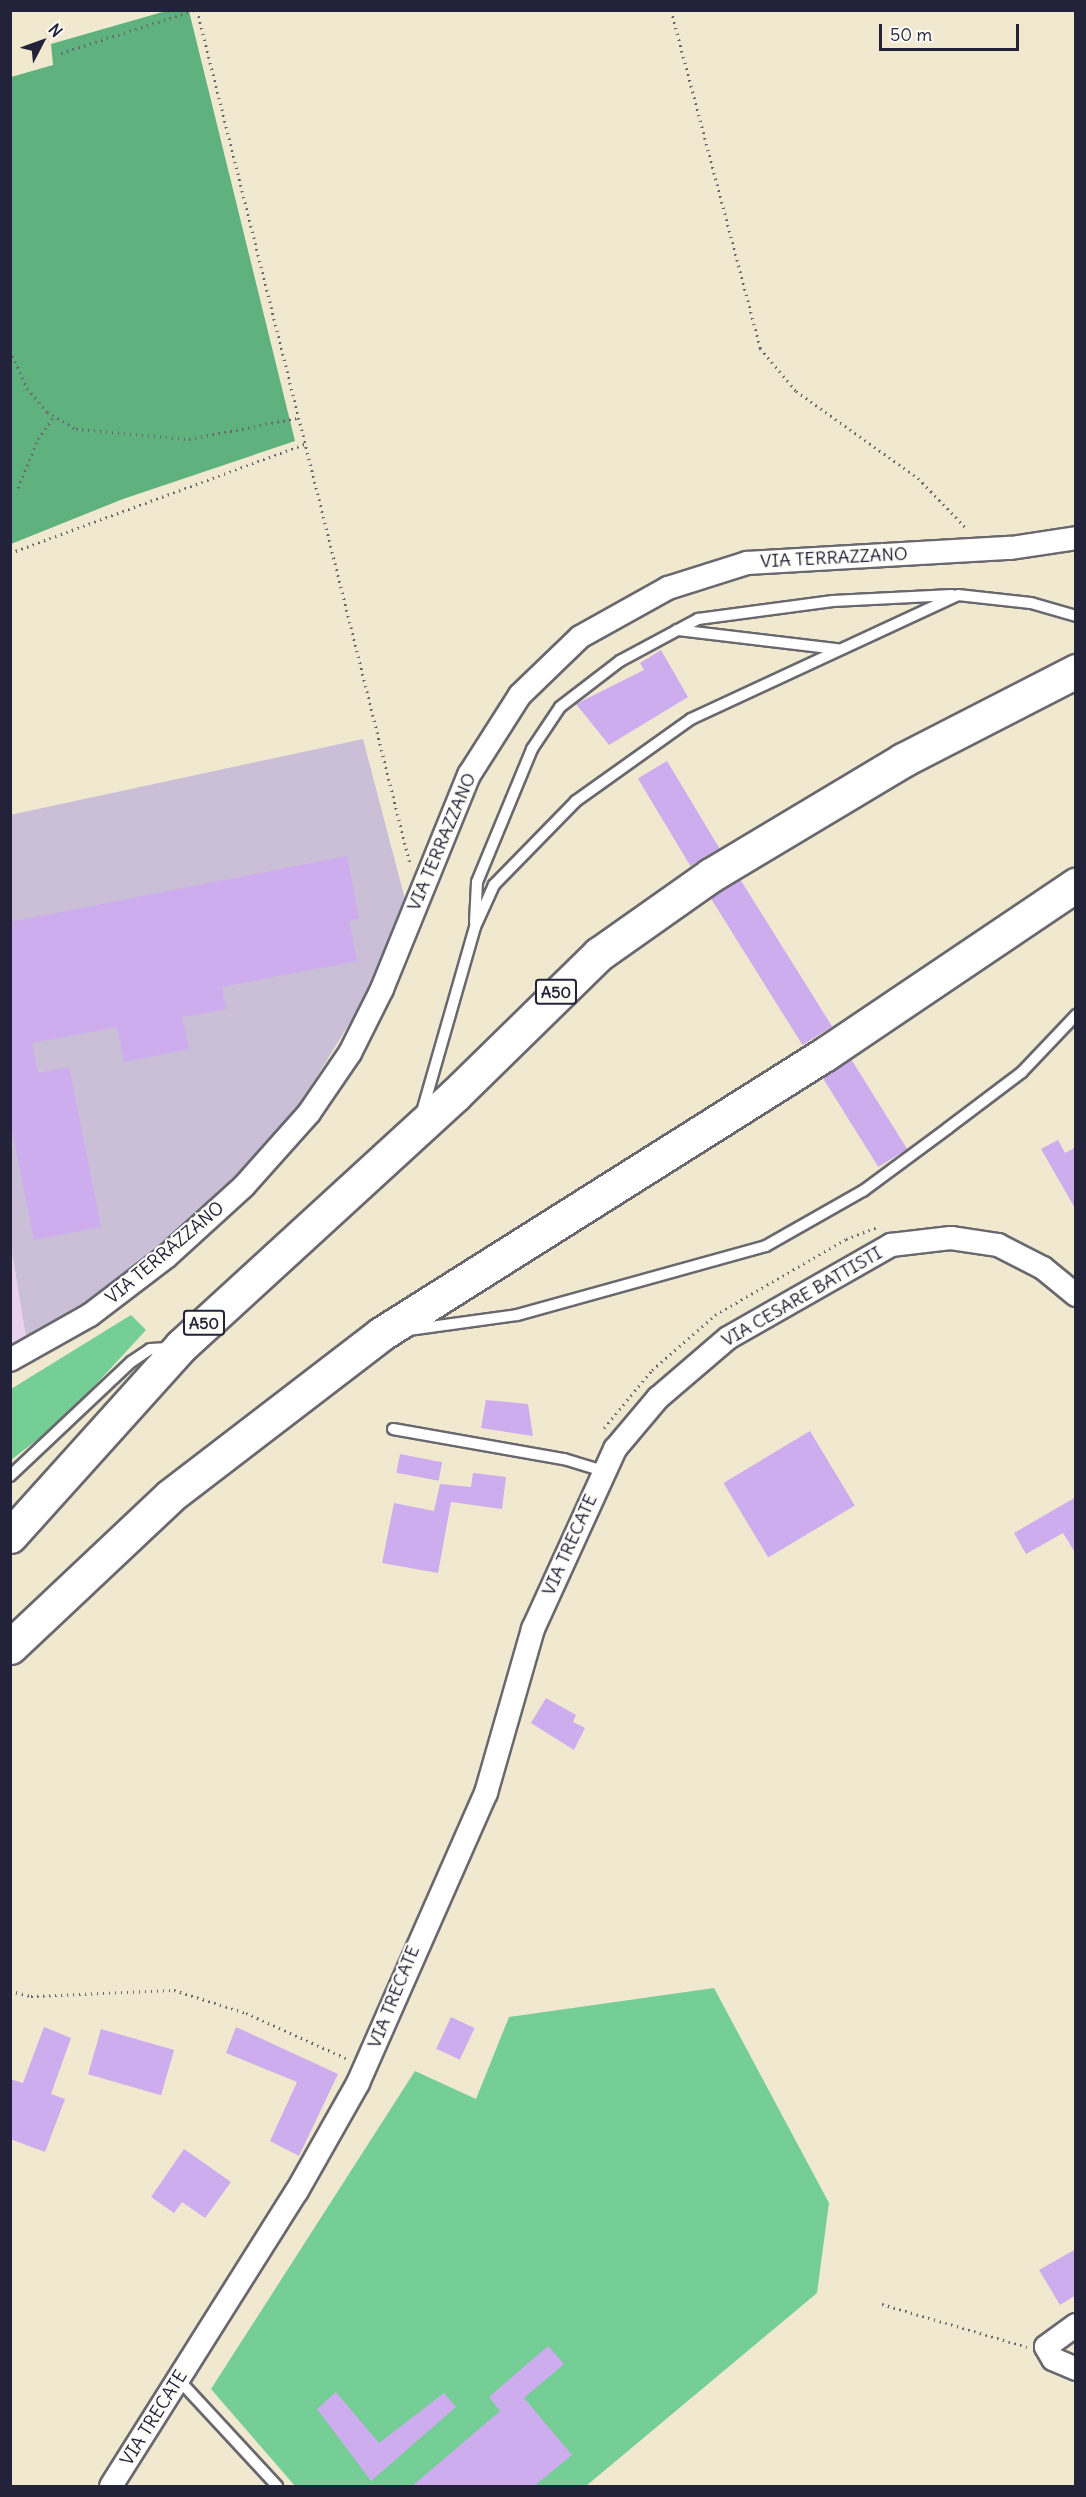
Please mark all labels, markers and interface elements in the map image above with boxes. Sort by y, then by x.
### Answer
north arrow [12,12,72,72]
scale bar [882,12,1022,50]
text: N [44,19,67,41]
text: 50 m [890,23,932,46]
street label: VIA TERRAZZANO [760,543,908,573]
street label: VIA TERRAZZANO [403,770,481,914]
road number: A50 [535,979,577,1005]
street label: VIA TERRAZZANO [101,1197,229,1309]
street label: VIA CESARE BATTISTI [718,1242,886,1352]
road number: A50 [183,1310,225,1336]
street label: VIA TRECATE [538,1491,602,1599]
street label: VIA TRECATE [364,1943,424,2051]
street label: VIA TRECATE [116,2366,192,2470]

